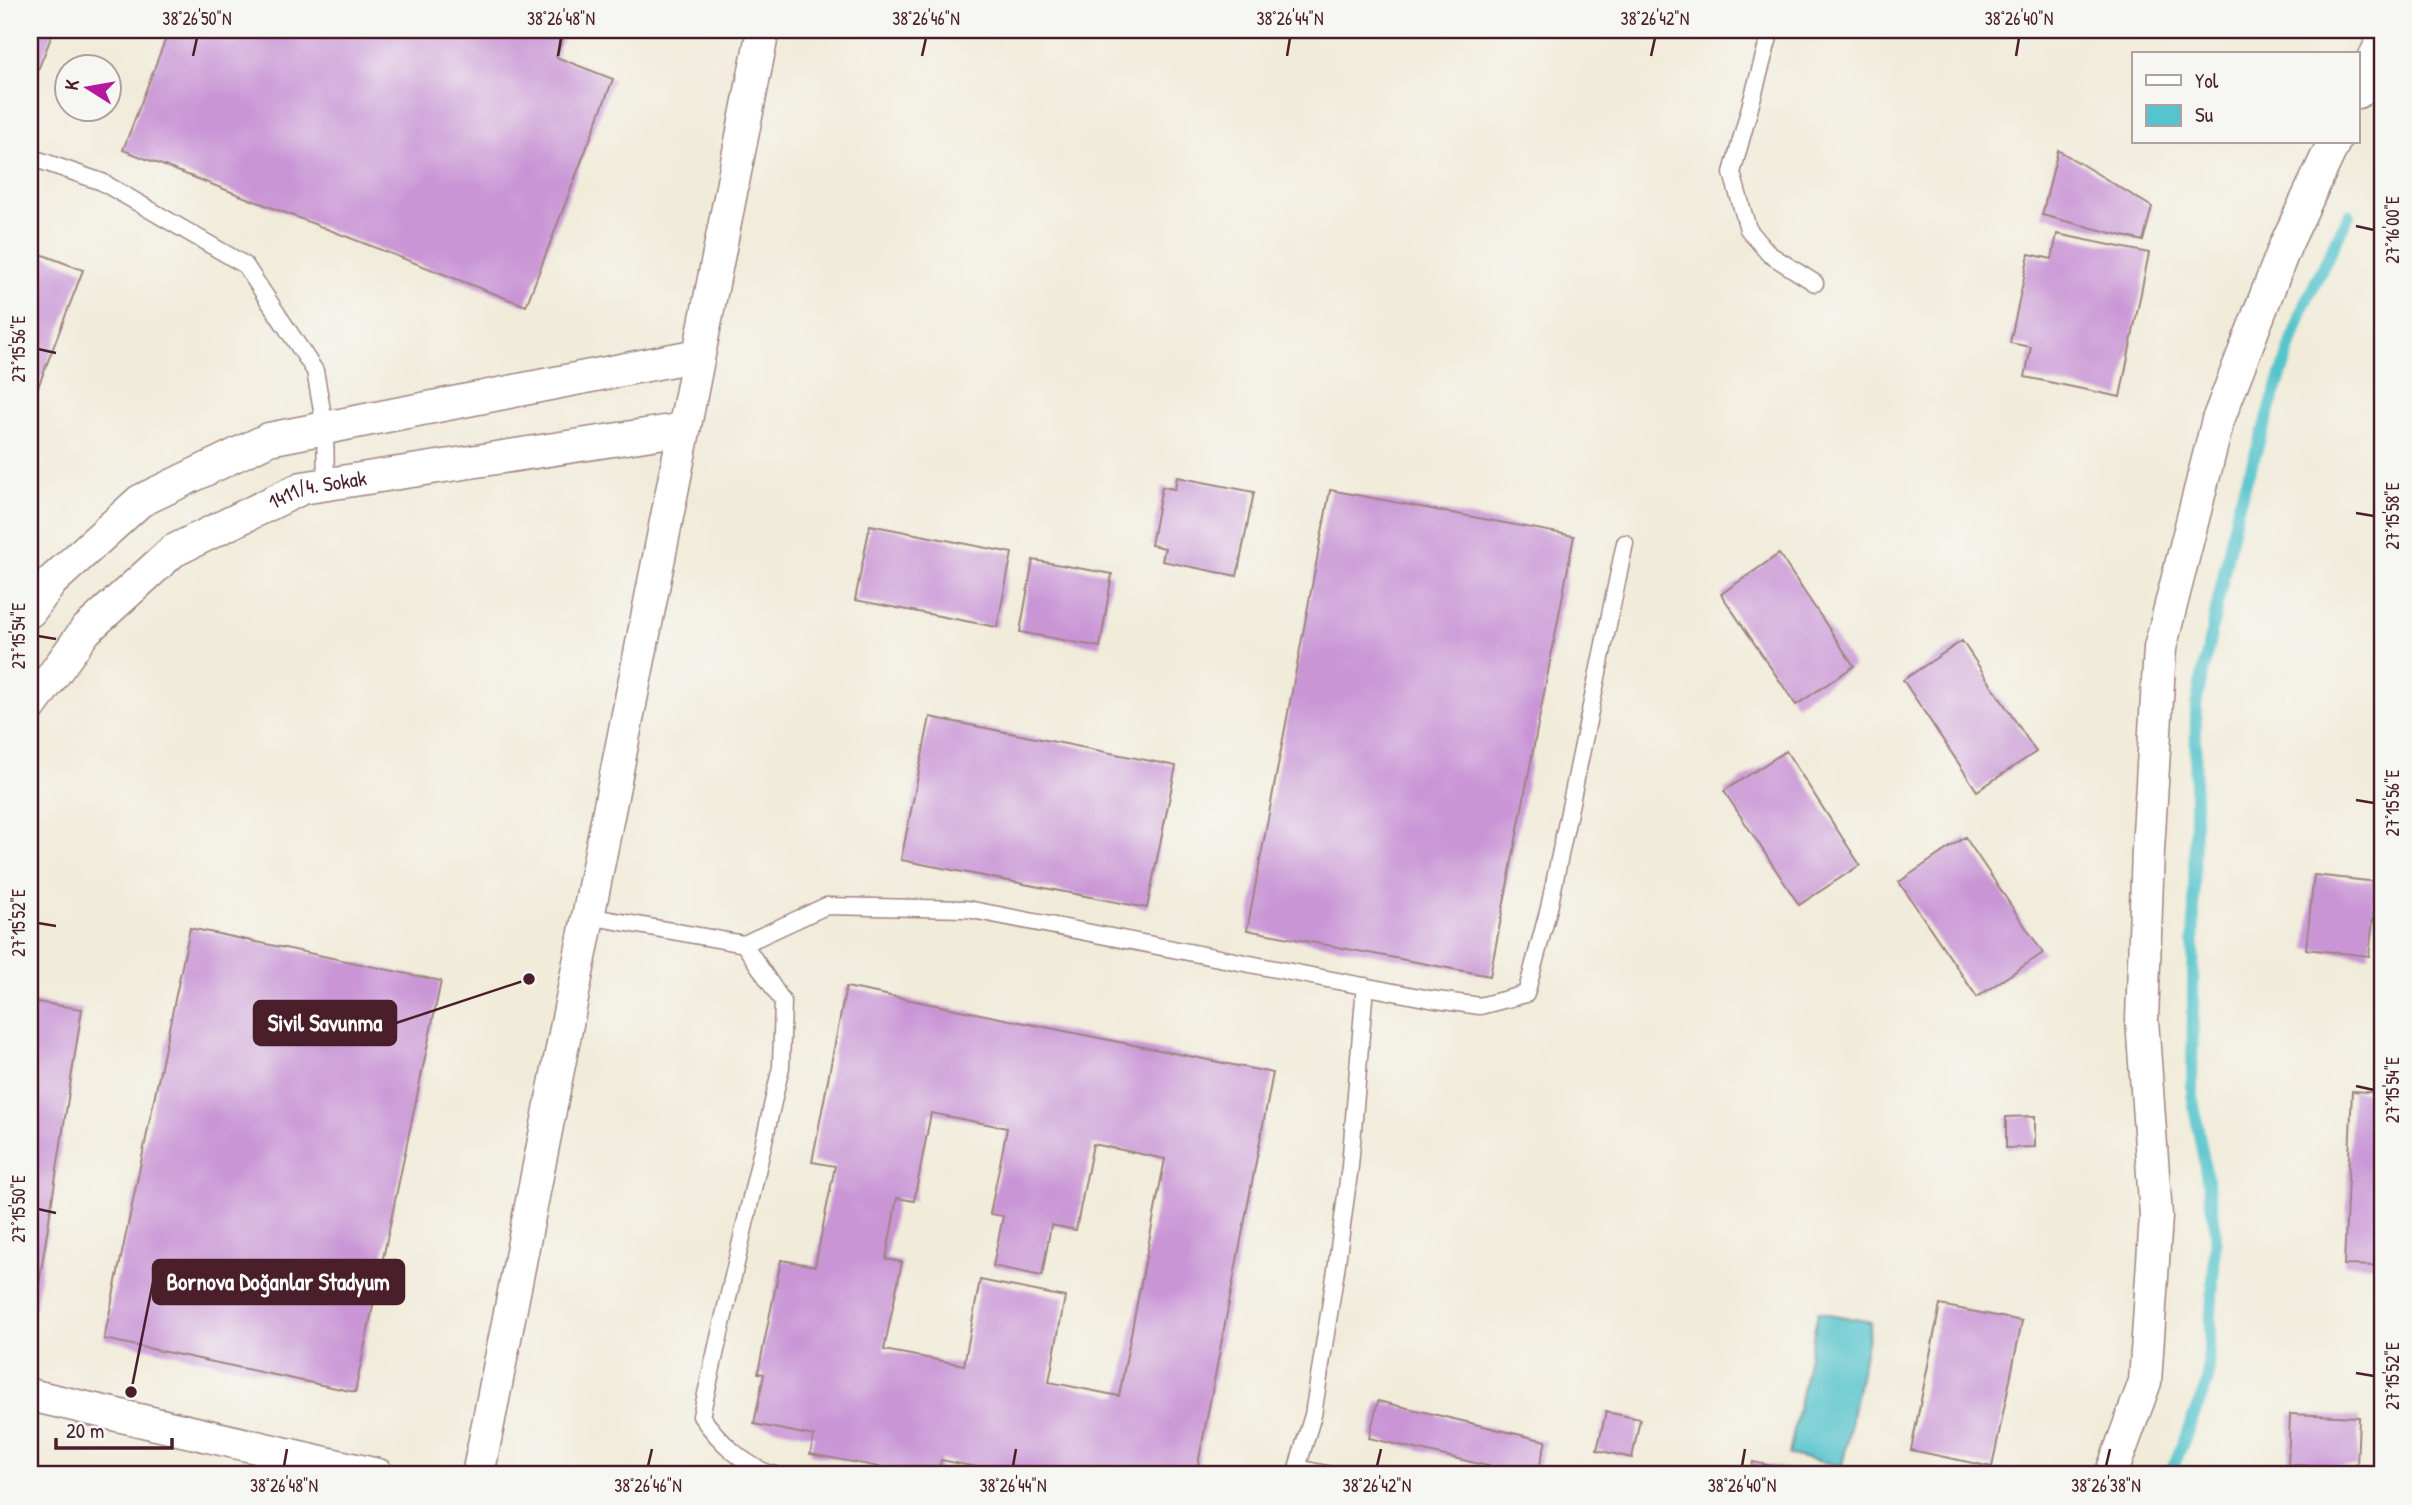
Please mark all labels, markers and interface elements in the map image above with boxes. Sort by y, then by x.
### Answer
text: 38°26'50"N [162,6,232,31]
text: 38°26'48"N [527,6,595,31]
text: 38°26'46"N [892,6,960,31]
text: 38°26'44"N [1256,6,1324,31]
text: 38°26'42"N [1621,6,1689,31]
text: 38°26'40"N [1985,6,2053,31]
north arrow [52,52,122,122]
legend [2132,52,2360,144]
text: Yol [2195,66,2219,95]
text: K [58,77,85,92]
text: Su [2195,100,2214,129]
text: 27°16'00"E [2380,196,2405,264]
text: 27°15'56"E [6,316,31,382]
street label: 1411/4. Sokak [263,463,369,516]
text: 27°15'58"E [2380,482,2405,550]
text: 27°15'54"E [6,603,31,669]
text: 27°15'56"E [2380,770,2405,836]
text: 27°15'52"E [6,889,31,957]
callout: Sivil Savunma [254,1001,396,1045]
text: Sivil Savunma [268,1007,382,1038]
text: 27°15'54"E [2380,1057,2405,1123]
text: 27°15'50"E [6,1175,31,1243]
callout: Bornova Doğanlar Stadyum [153,1260,404,1304]
text: Bornova Doğanlar Stadyum [166,1266,390,1298]
text: 27°15'52"E [2380,1342,2405,1410]
scale bar [56,1407,172,1451]
text: 20 m [66,1416,104,1445]
text: 38°26'48"N [250,1473,318,1498]
text: 38°26'46"N [614,1473,682,1498]
text: 38°26'44"N [979,1473,1047,1498]
text: 38°26'42"N [1343,1473,1411,1498]
text: 38°26'40"N [1708,1473,1776,1498]
text: 38°26'38"N [2071,1473,2141,1498]

